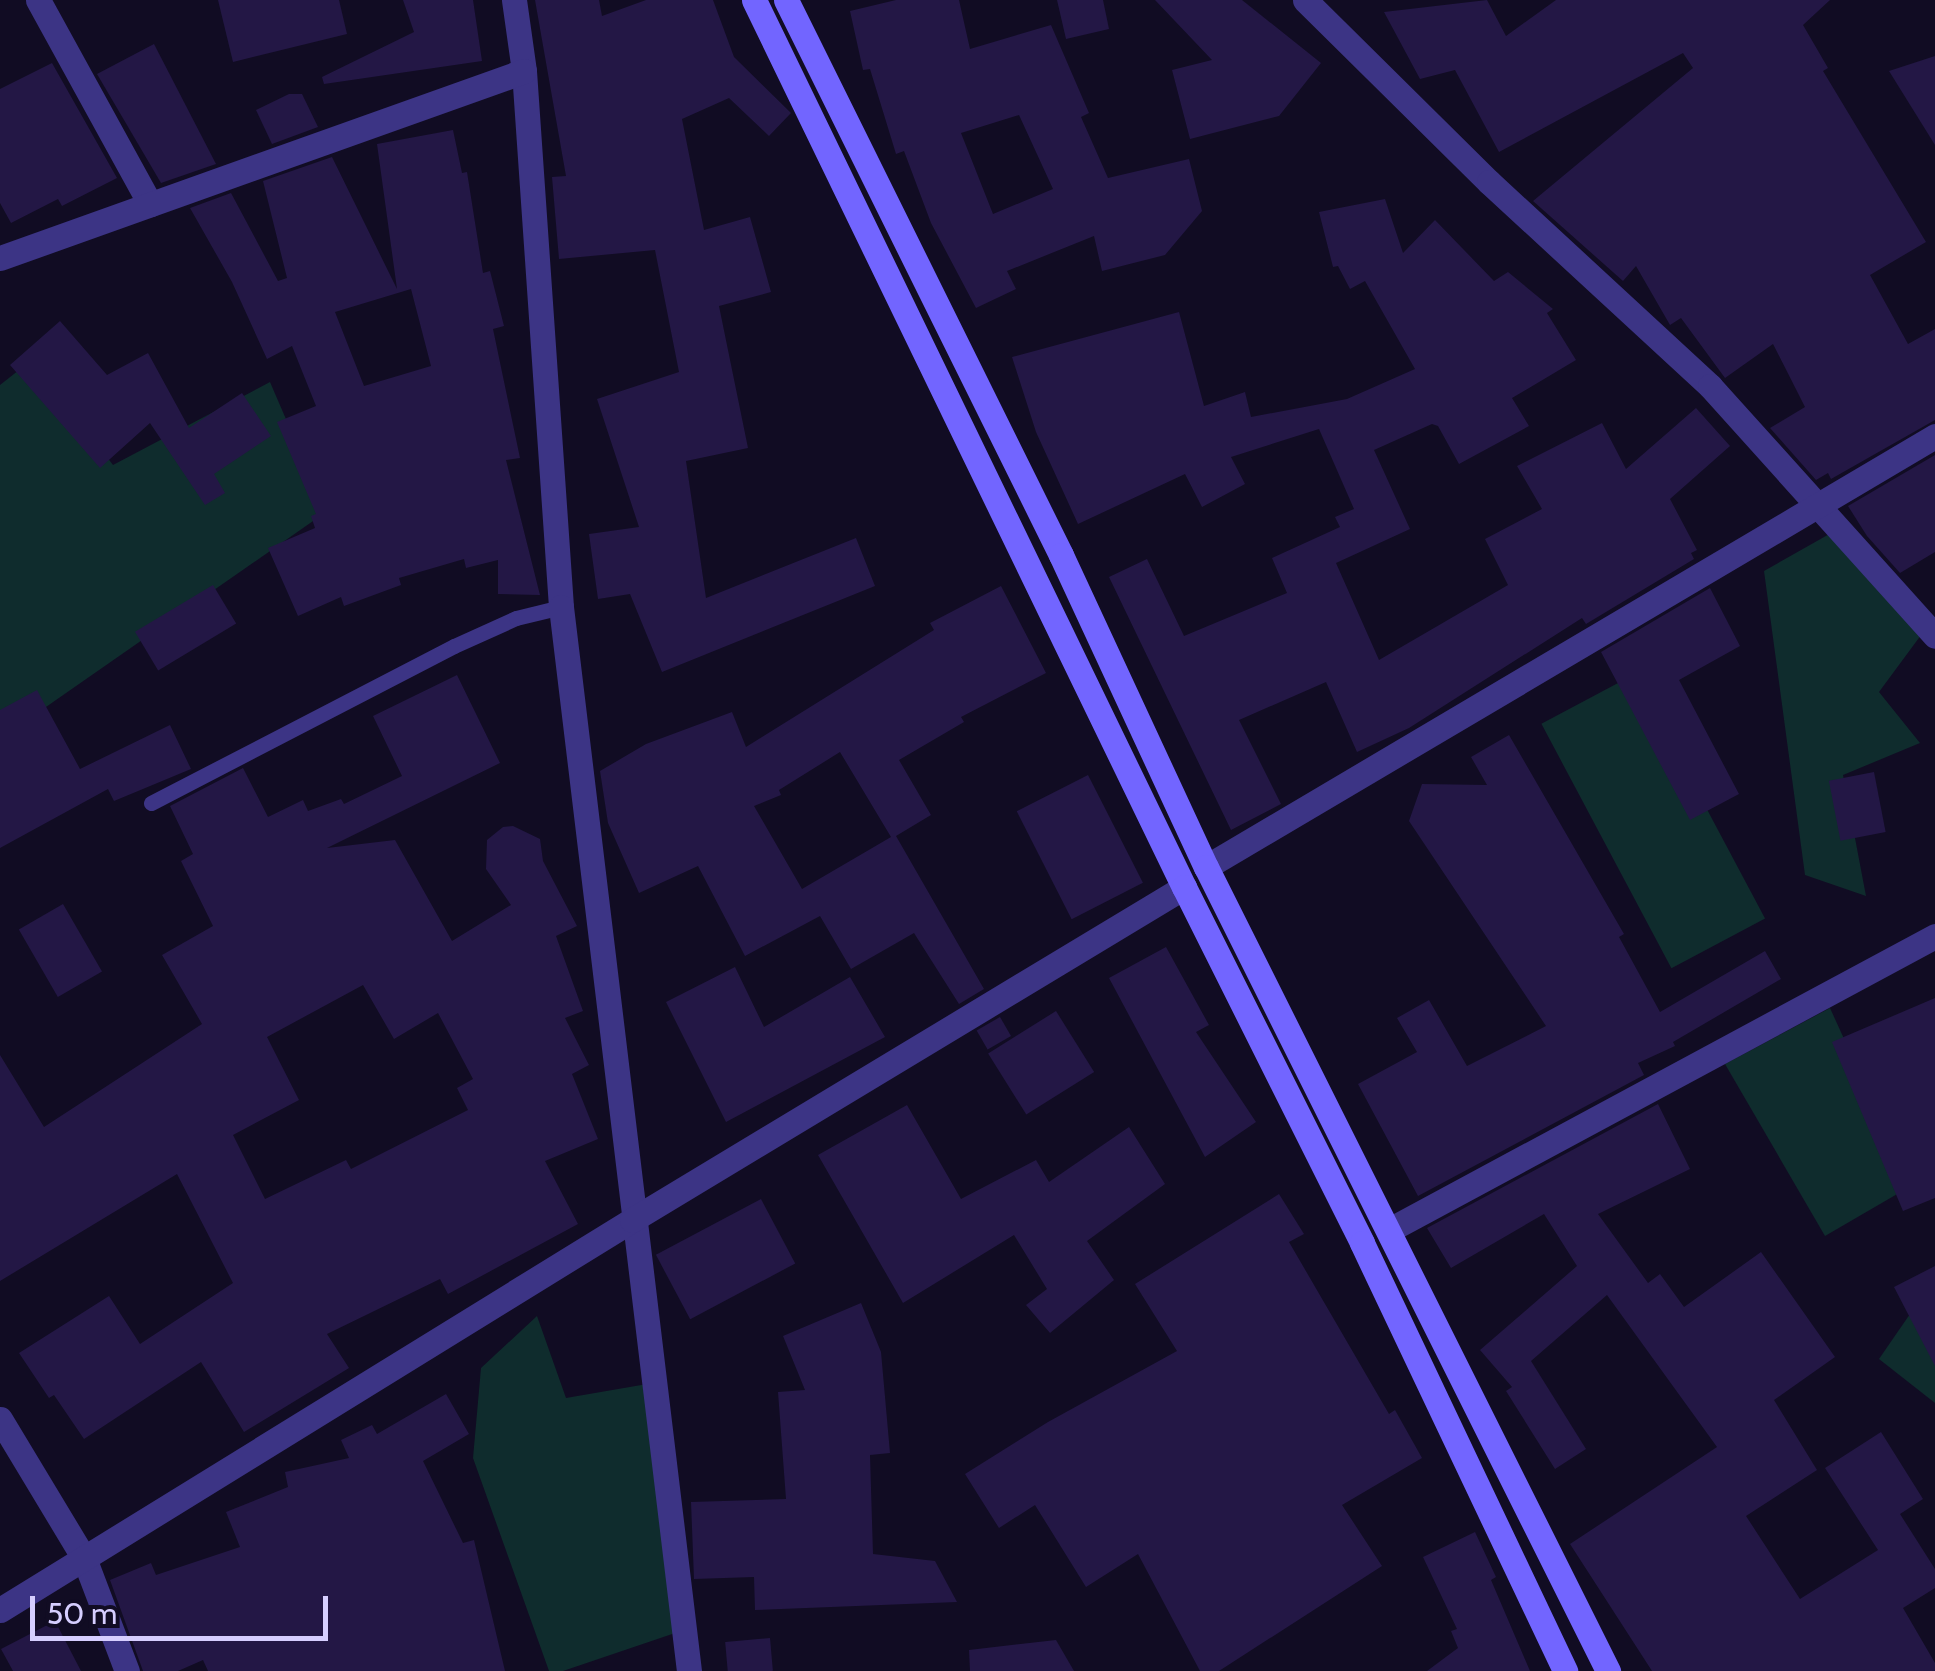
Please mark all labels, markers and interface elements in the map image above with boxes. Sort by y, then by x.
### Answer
scale bar [35,1576,332,1638]
text: 50 m [47,1595,117,1632]

